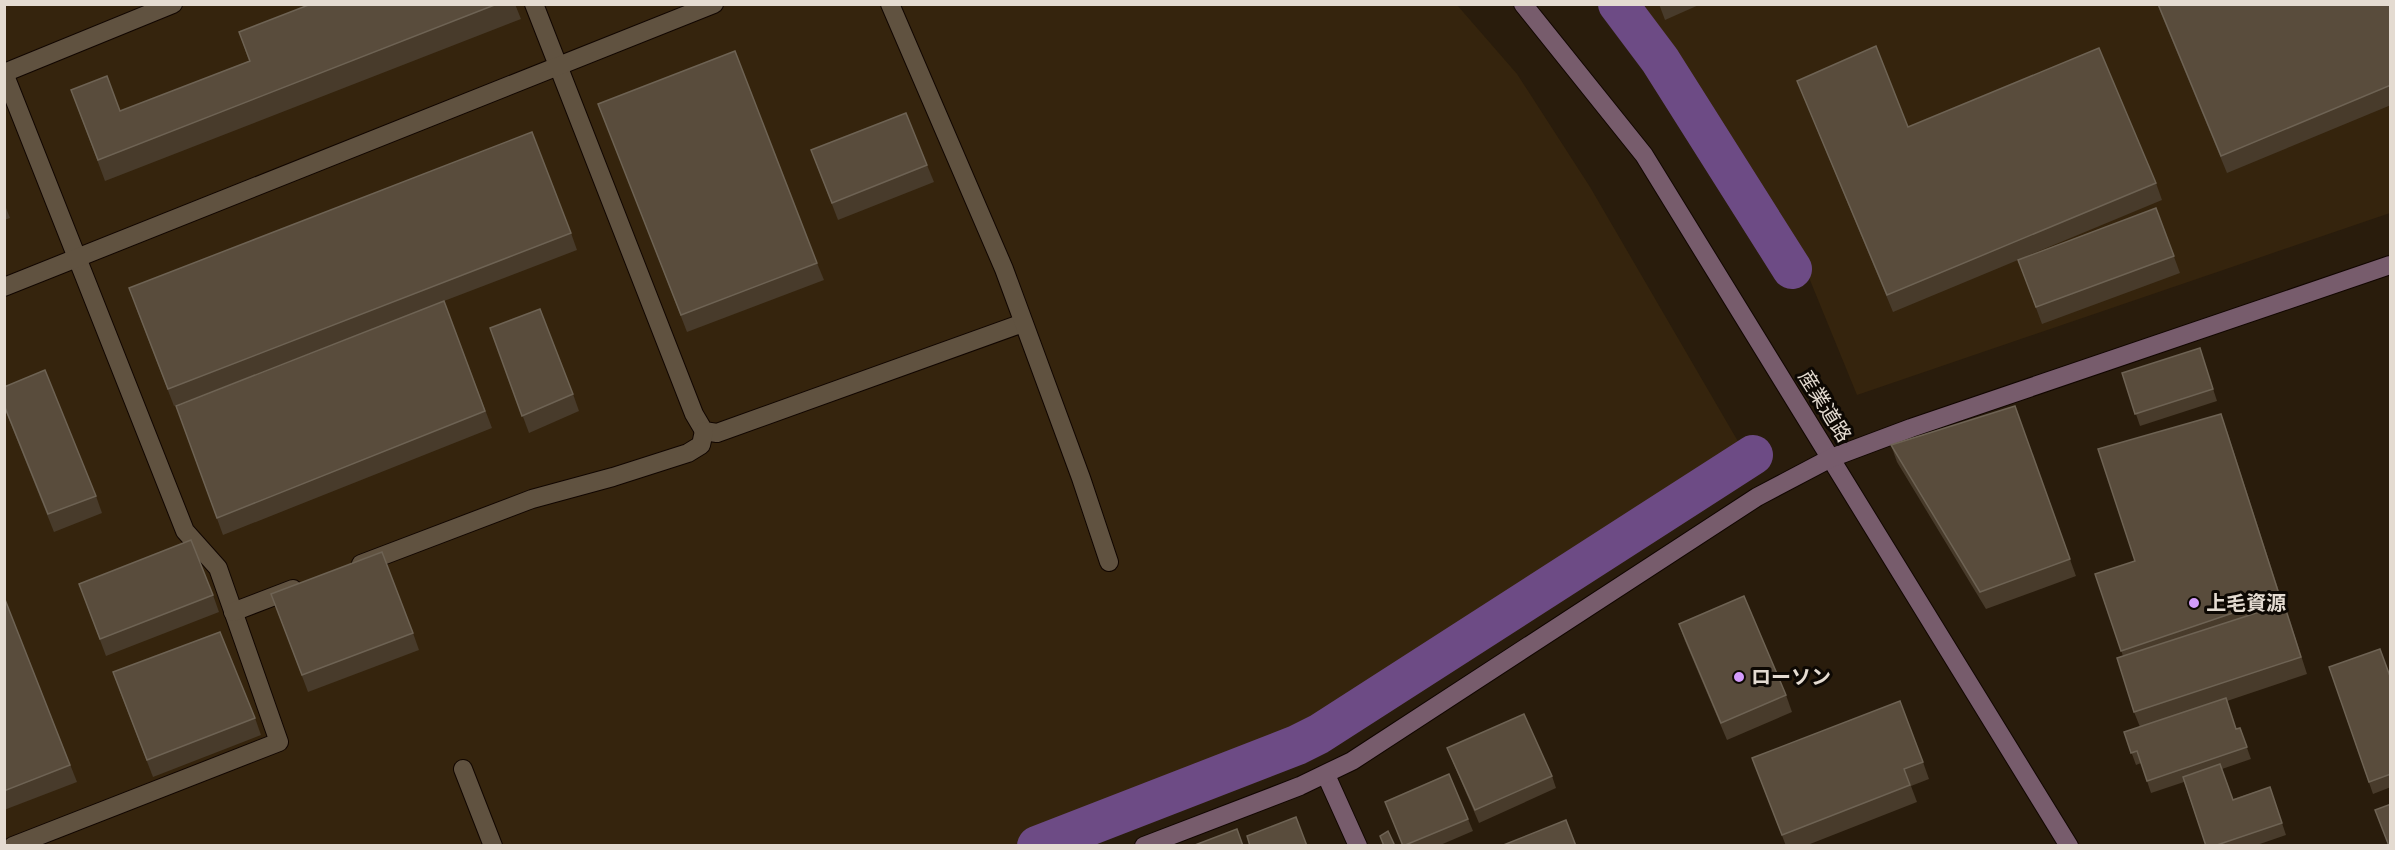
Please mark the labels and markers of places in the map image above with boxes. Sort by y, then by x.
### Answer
place label: 上毛資源 [2206,592,2286,616]
marker: 上毛資源 [2187,596,2201,610]
place label: ローソン [1751,666,1831,690]
marker: ローソン [1732,670,1746,684]

